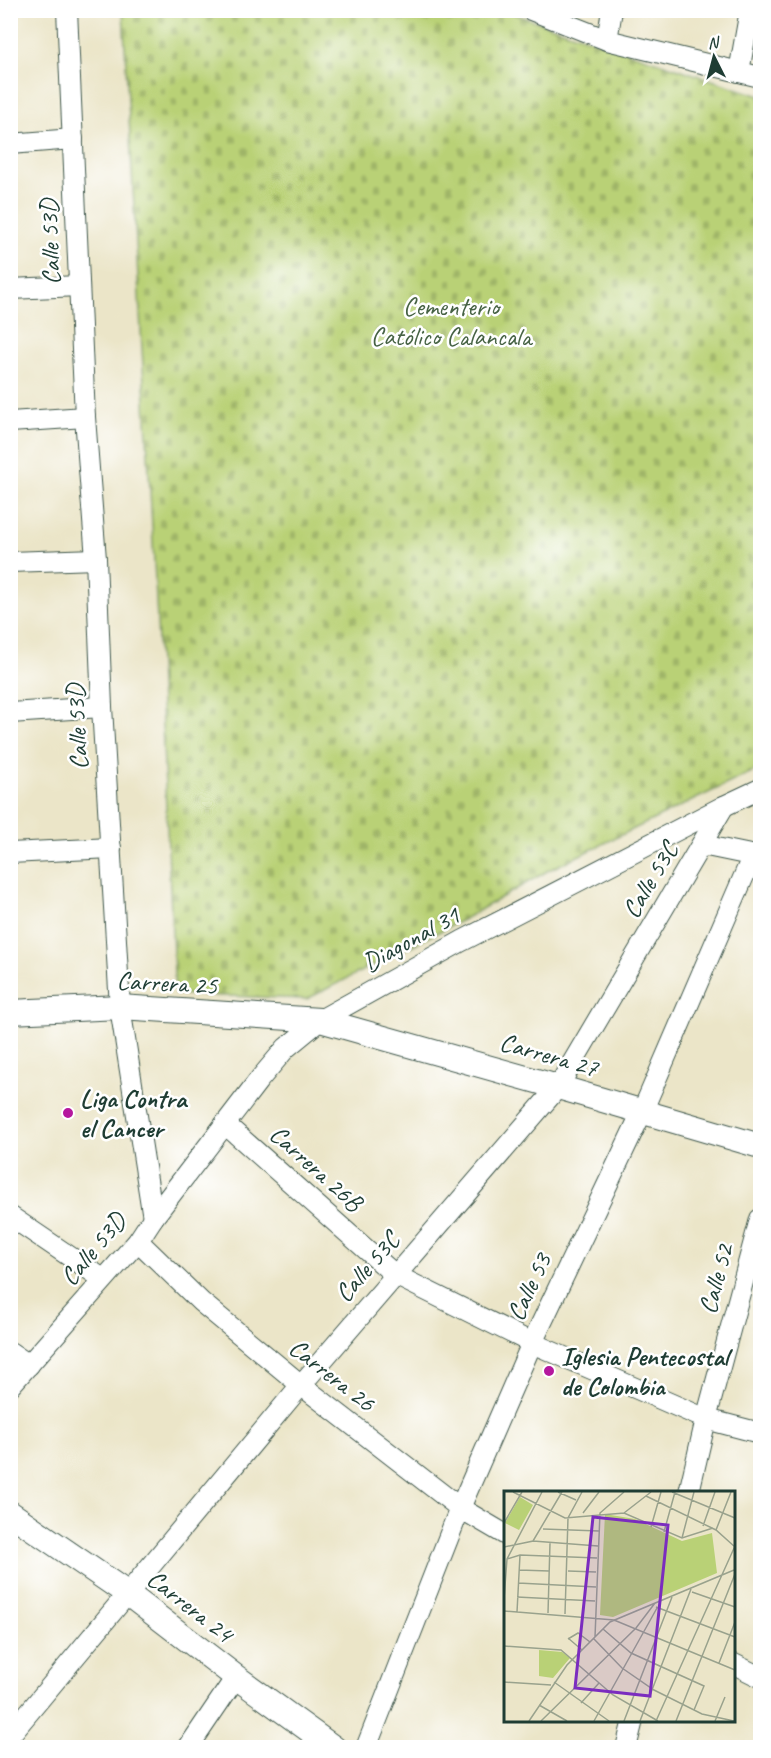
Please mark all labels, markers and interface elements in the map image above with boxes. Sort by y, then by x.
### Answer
north arrow [684,27,744,87]
text: N [707,32,722,54]
street label: Calle 53D [32,197,68,285]
park label: Cementerio Católico Calancala [371,290,533,353]
street label: Calle 53D [58,681,96,771]
street label: Calle 53C [615,834,687,924]
street label: Diagonal 31 [357,898,467,979]
street label: Carrera 25 [116,964,219,1002]
street label: Carrera 27 [496,1025,603,1085]
place label: Liga Contra el Cancer [80,1082,189,1145]
marker: Liga Contra el Cancer [61,1106,75,1120]
street label: Carrera 26B [263,1118,371,1219]
street label: Calle 53D [53,1204,134,1292]
street label: Calle 53C [327,1223,408,1309]
street label: Calle 52 [691,1238,742,1317]
street label: Calle 53 [499,1246,560,1326]
street label: Carrera 26 [282,1331,383,1420]
place label: Iglesia Pentecostal de Colombia [561,1340,734,1403]
marker: Iglesia Pentecostal de Colombia [542,1364,556,1378]
inset map [504,1491,735,1722]
street label: Carrera 24 [140,1562,242,1651]

